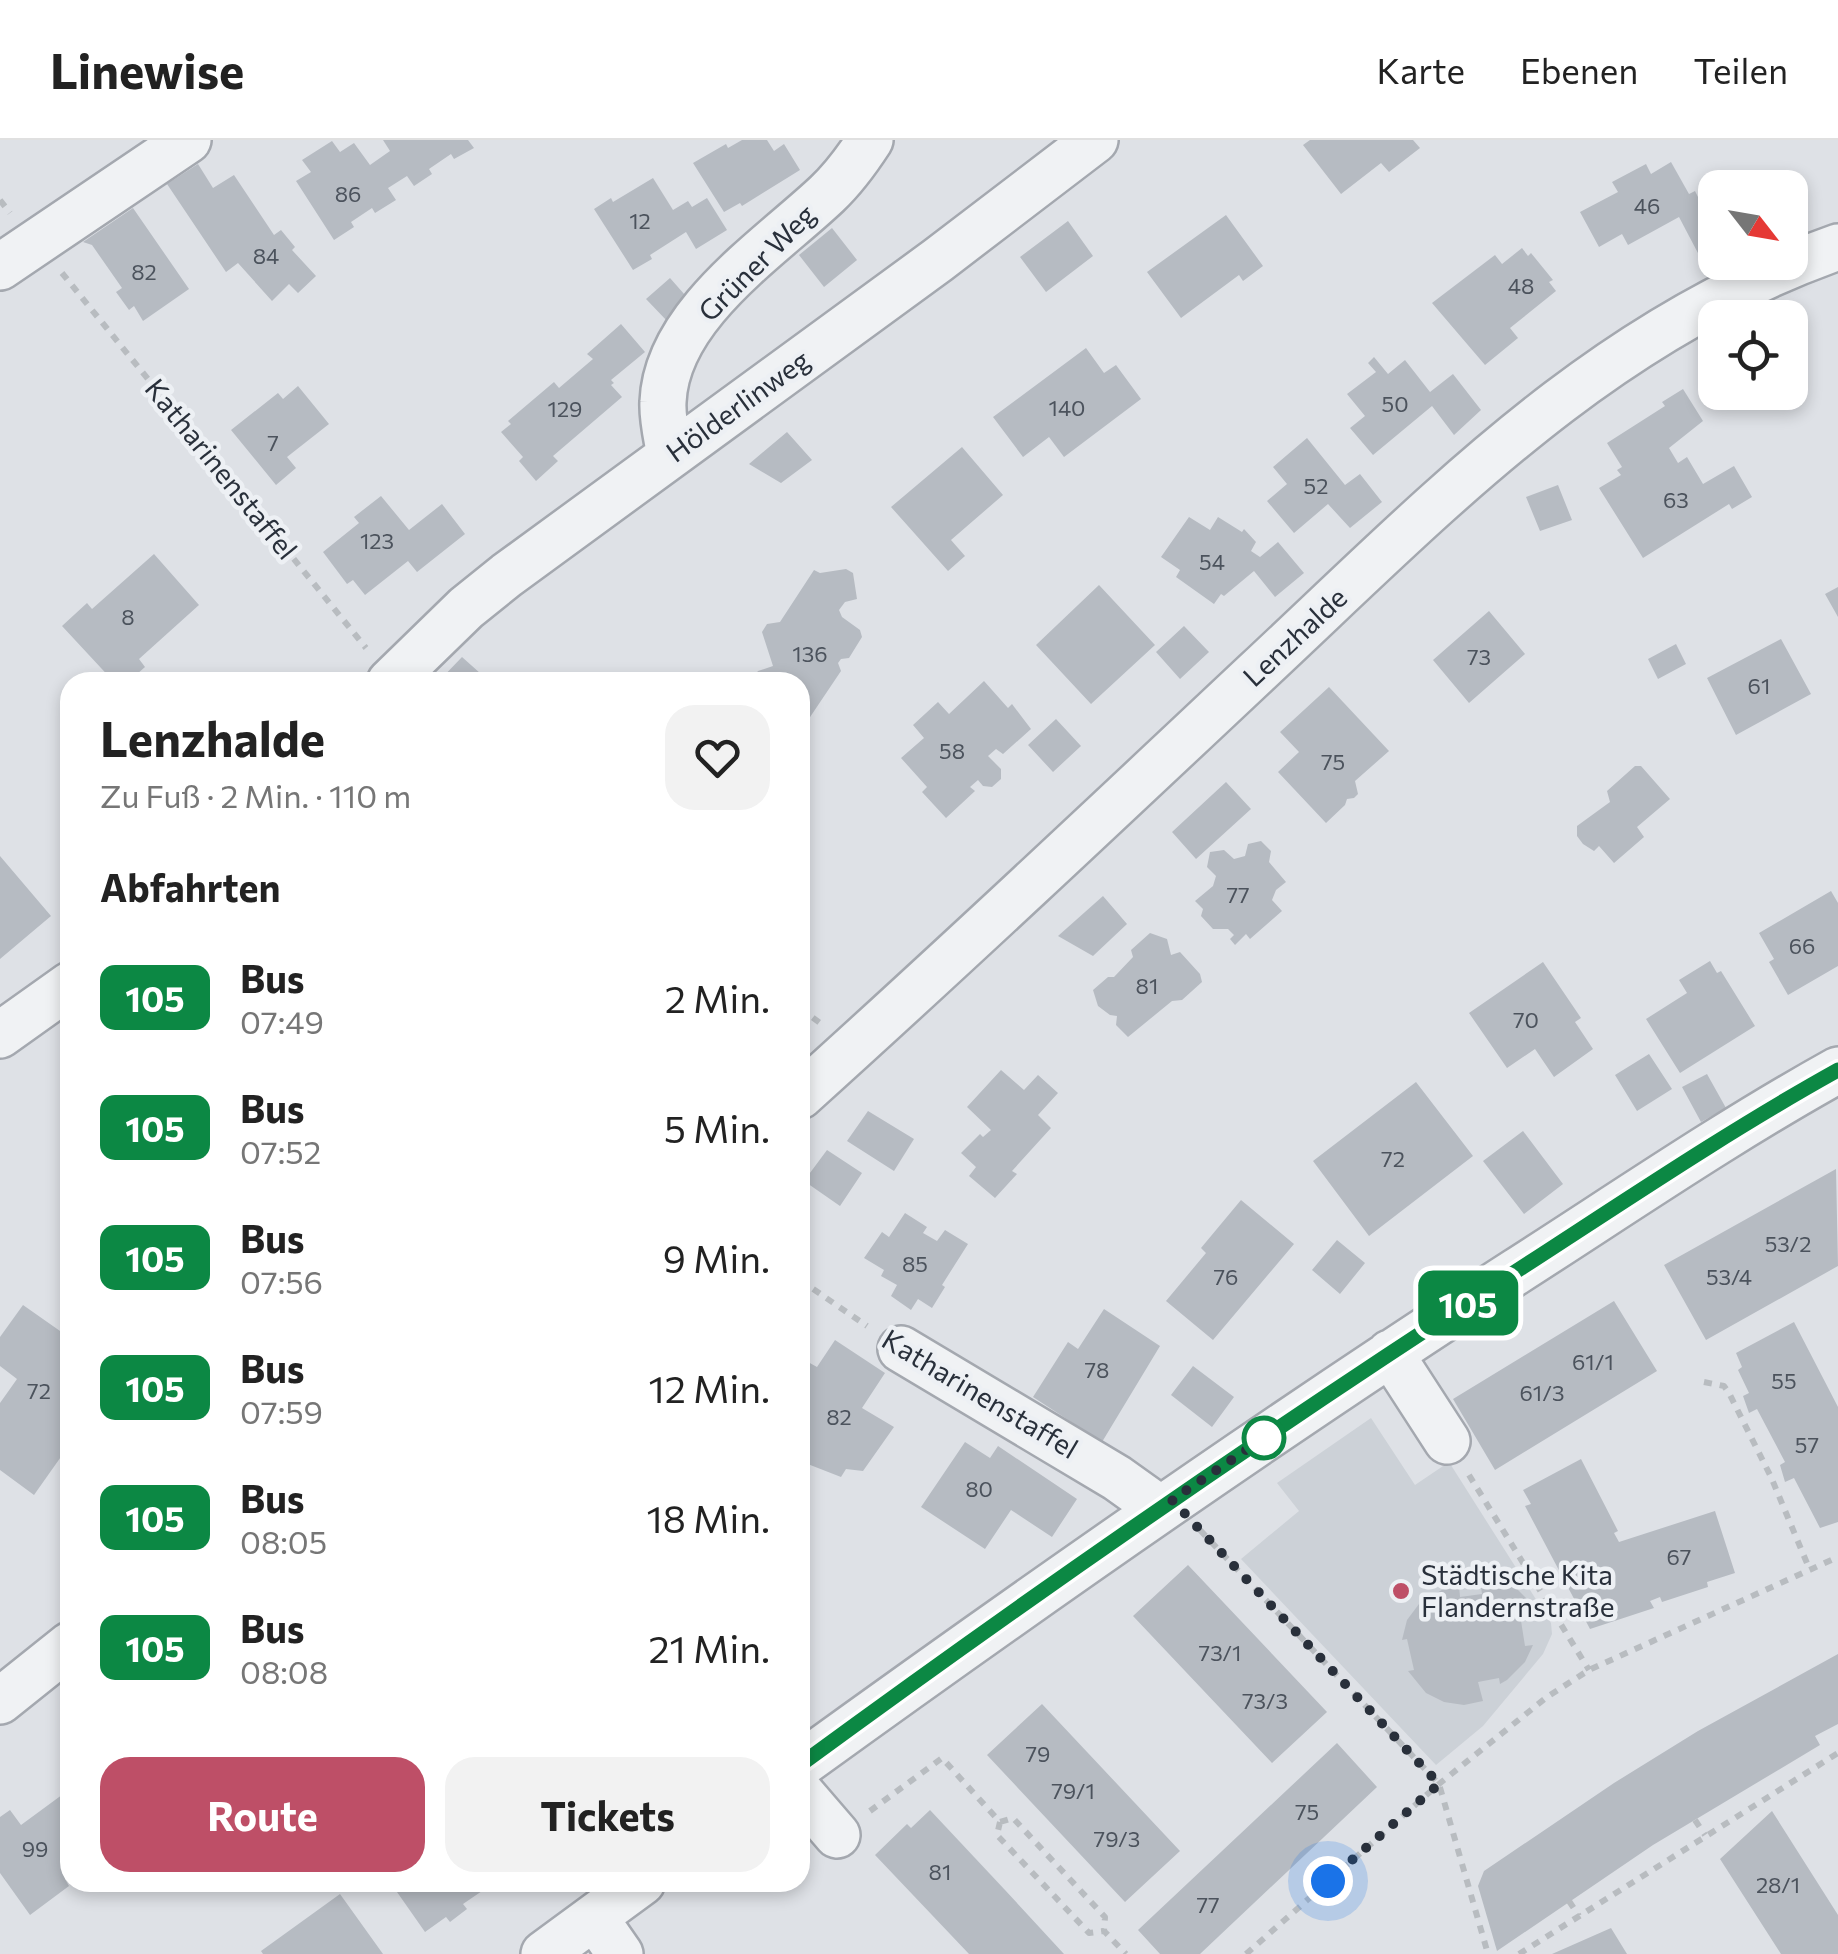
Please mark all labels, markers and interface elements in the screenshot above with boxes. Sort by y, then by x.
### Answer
text: Linewise [50,40,244,99]
text: Karte [1377,48,1465,91]
text: Ebenen [1520,48,1638,91]
text: Teilen [1693,48,1788,91]
north arrow [1698,170,1808,280]
map controls [1698,170,1808,410]
house number: 86 [335,180,361,207]
house number: 46 [1634,192,1660,219]
street label: Grüner Weg [691,197,822,328]
house number: 12 [629,207,651,234]
house number: 84 [253,242,279,269]
house number: 82 [131,258,157,285]
house number: 48 [1508,272,1534,299]
button: locate [1698,300,1808,410]
street label: Hölderlinweg [659,342,816,469]
street label: Katharinenstaffel [139,371,305,565]
house number: 50 [1382,390,1409,417]
house number: 140 [1049,394,1085,421]
house number: 129 [548,395,582,422]
house number: 7 [267,429,279,456]
house number: 52 [1304,472,1328,499]
house number: 63 [1663,486,1689,513]
house number: 123 [360,527,394,554]
house number: 54 [1199,548,1225,575]
street label: Lenzhalde [1235,580,1353,693]
house number: 8 [121,603,135,630]
house number: 136 [792,640,828,667]
house number: 73 [1467,643,1491,670]
house number: 61 [1748,672,1770,699]
button: heart [665,705,770,810]
text: Lenzhalde [100,708,325,767]
house number: 58 [939,737,965,764]
house number: 75 [1321,748,1345,775]
text: Zu Fuß · 2 Min. · 110 m [100,775,411,815]
text: Abfahrten [100,863,280,910]
house number: 77 [1226,881,1250,908]
house number: 66 [1789,932,1815,959]
text: Bus [240,954,305,1001]
house number: 81 [1136,972,1158,999]
text: 2 Min. [665,974,770,1021]
text: 105 [125,976,185,1019]
text: 07:49 [240,1001,324,1041]
house number: 70 [1513,1006,1539,1033]
text: Bus [240,1084,305,1131]
text: 5 Min. [664,1104,770,1151]
text: 105 [125,1106,185,1149]
text: 07:52 [240,1131,321,1171]
house number: 72 [1381,1145,1405,1172]
text: Bus [240,1214,305,1261]
house number: 53/2 [1765,1230,1811,1257]
text: 9 Min. [663,1234,770,1281]
text: 105 [125,1236,185,1279]
house number: 85 [902,1250,928,1277]
text: 07:56 [240,1261,323,1301]
house number: 76 [1214,1263,1238,1290]
house number: 53/4 [1706,1263,1752,1290]
line badge: 105 [1410,1270,1526,1336]
text: 105 [1438,1282,1498,1325]
street label: Katharinenstaffel [876,1321,1085,1465]
text: Bus [240,1344,305,1391]
house number: 61/1 [1572,1348,1614,1375]
house number: 78 [1085,1356,1109,1383]
text: 12 Min. [649,1364,770,1411]
text: 105 [125,1366,185,1409]
house number: 55 [1771,1367,1797,1394]
house number: 72 [27,1377,51,1404]
house number: 61/3 [1519,1379,1565,1406]
text: 07:59 [240,1391,323,1431]
house number: 82 [826,1403,852,1430]
unlabelled marker [1243,1417,1285,1459]
house number: 57 [1795,1431,1819,1458]
text: Bus [240,1474,305,1521]
house number: 80 [965,1475,993,1502]
text: 18 Min. [647,1494,770,1541]
text: 105 [125,1496,185,1539]
text: 08:05 [240,1521,327,1561]
house number: 67 [1667,1543,1691,1570]
place label: Städtische Kita Flandernstraße [1421,1557,1614,1623]
marker: Städtische Kita Flandernstraße [1390,1580,1412,1602]
text: Bus [240,1604,305,1651]
text: 21 Min. [649,1624,770,1671]
text: 105 [125,1626,185,1669]
house number: 73/1 [1199,1639,1241,1666]
text: 08:08 [240,1651,328,1691]
house number: 73/3 [1242,1687,1288,1714]
house number: 79 [1026,1740,1050,1767]
button: Route [100,1757,425,1872]
button: Tickets [445,1757,770,1872]
house number: 79/1 [1051,1777,1095,1804]
house number: 75 [1295,1798,1319,1825]
house number: 79/3 [1094,1825,1140,1852]
house number: 99 [22,1835,48,1862]
your location [1303,1856,1353,1906]
house number: 81 [929,1858,951,1885]
house number: 28/1 [1756,1871,1800,1898]
house number: 77 [1196,1891,1220,1918]

